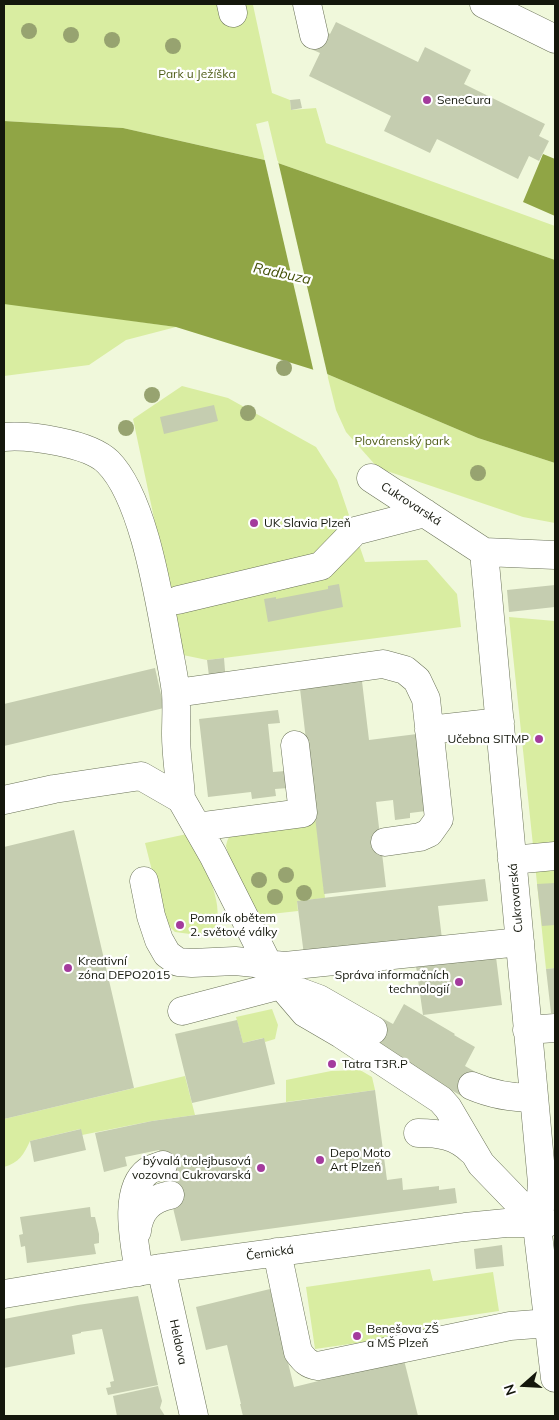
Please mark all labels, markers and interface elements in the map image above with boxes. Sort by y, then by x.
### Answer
park label: Park u Ježíška [158,67,236,81]
place label: SeneCura [437,93,491,107]
marker: SeneCura [421,94,433,106]
water label: Radbuza [252,260,312,288]
park label: Plovárenský park [354,434,450,448]
street label: Cukrovarská [378,479,444,529]
place label: UK Slavia Plzeň [264,516,351,530]
marker: UK Slavia Plzeň [248,517,260,529]
place label: Učebna SITMP [447,732,529,746]
marker: Učebna SITMP [533,733,545,745]
street label: Cukrovarská [506,863,526,933]
place label: Pomník obětem 2. světové války [190,911,277,939]
marker: Pomník obětem 2. světové války [174,919,186,931]
place label: Kreativní zóna DEPO2015 [78,954,170,982]
marker: Kreativní zóna DEPO2015 [62,962,74,974]
place label: Správa informačních technologií [335,968,449,996]
marker: Správa informačních technologií [453,976,465,988]
place label: Tatra T3R.P [342,1057,408,1071]
marker: Tatra T3R.P [326,1058,338,1070]
place label: Depo Moto Art Plzeň [330,1146,391,1174]
place label: bývalá trolejbusová vozovna Cukrovarská [132,1154,251,1182]
marker: Depo Moto Art Plzeň [314,1154,326,1166]
marker: bývalá trolejbusová vozovna Cukrovarská [255,1162,267,1174]
street label: Černická [245,1243,295,1263]
street label: Heldova [166,1318,190,1366]
place label: Benešova ZŠ a MŠ Plzeň [367,1322,439,1350]
marker: Benešova ZŠ a MŠ Plzeň [351,1330,363,1342]
north arrow [499,1360,549,1410]
text: N [500,1382,520,1398]

